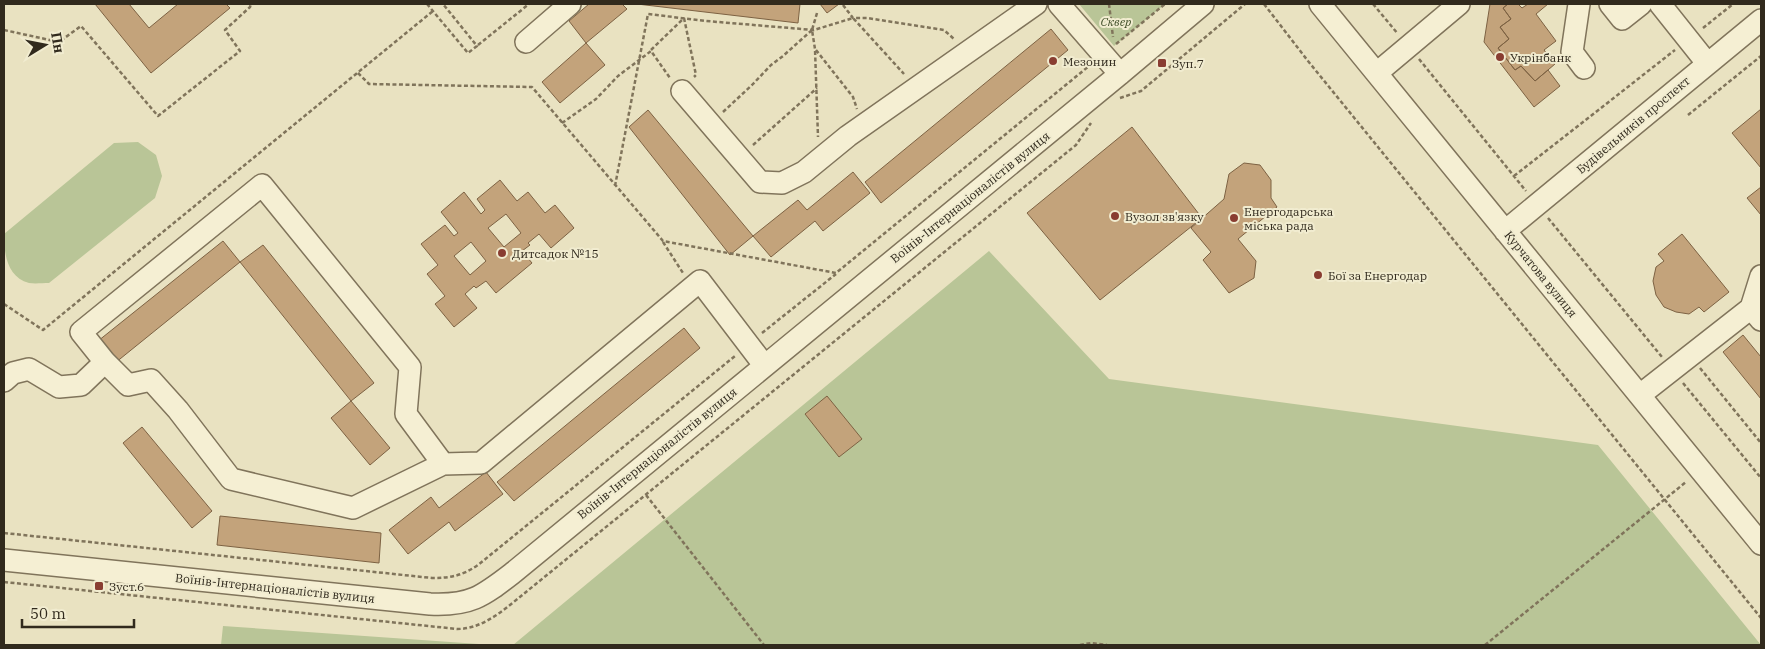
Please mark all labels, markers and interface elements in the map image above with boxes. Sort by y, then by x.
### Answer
park label: Сквер [1101,14,1131,29]
north arrow [20,20,70,70]
text: Пн [47,31,68,55]
place label: Укрінбанк [1510,50,1571,65]
marker: Укрінбанк [1494,51,1506,63]
place label: Мезонин [1063,54,1117,69]
marker: Мезонин [1047,55,1059,67]
place label: Зуп.7 [1172,56,1204,71]
marker: Зуп.7 [1156,57,1168,69]
street label: Будівельників проспект [1573,73,1693,177]
street label: Воїнів-Інтернаціоналістів вулиця [887,128,1053,266]
place label: Енергодарська міська рада [1244,204,1334,233]
place label: Вузол зв'язку [1125,209,1204,224]
marker: Вузол зв'язку [1109,210,1121,222]
marker: Енергодарська міська рада [1228,212,1240,224]
street label: Курчатова вулиця [1501,228,1581,320]
place label: Дитсадок №15 [512,246,599,261]
marker: Дитсадок №15 [496,247,508,259]
place label: Бої за Енергодар [1328,268,1427,283]
marker: Бої за Енергодар [1312,269,1324,281]
street label: Воїнів-Інтернаціоналістів вулиця [574,384,740,522]
street label: Воїнів-Інтернаціоналістів вулиця [174,570,376,606]
place label: Зуст.6 [109,579,144,594]
marker: Зуст.6 [93,580,105,592]
scale bar [22,596,135,628]
text: 50 m [30,604,66,623]

